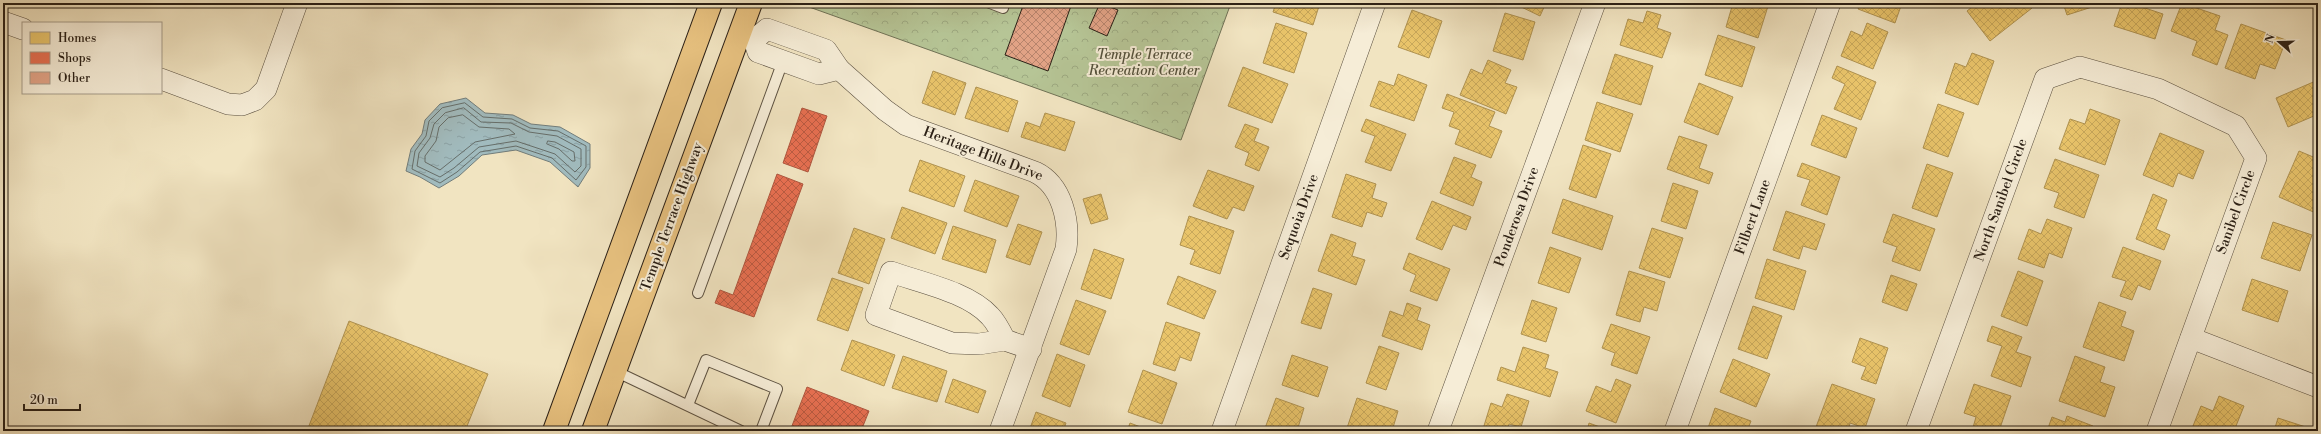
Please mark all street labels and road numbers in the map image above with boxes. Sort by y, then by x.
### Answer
street label: Heritage Hills Drive [920,123,1046,185]
street label: North Sanibel Circle [1970,136,2032,264]
street label: Temple Terrace Highway [637,140,707,294]
street label: Ponderosa Drive [1491,164,1543,270]
street label: Sanibel Circle [2212,167,2260,257]
street label: Sequoia Drive [1275,172,1323,262]
street label: Filbert Lane [1731,177,1775,257]

